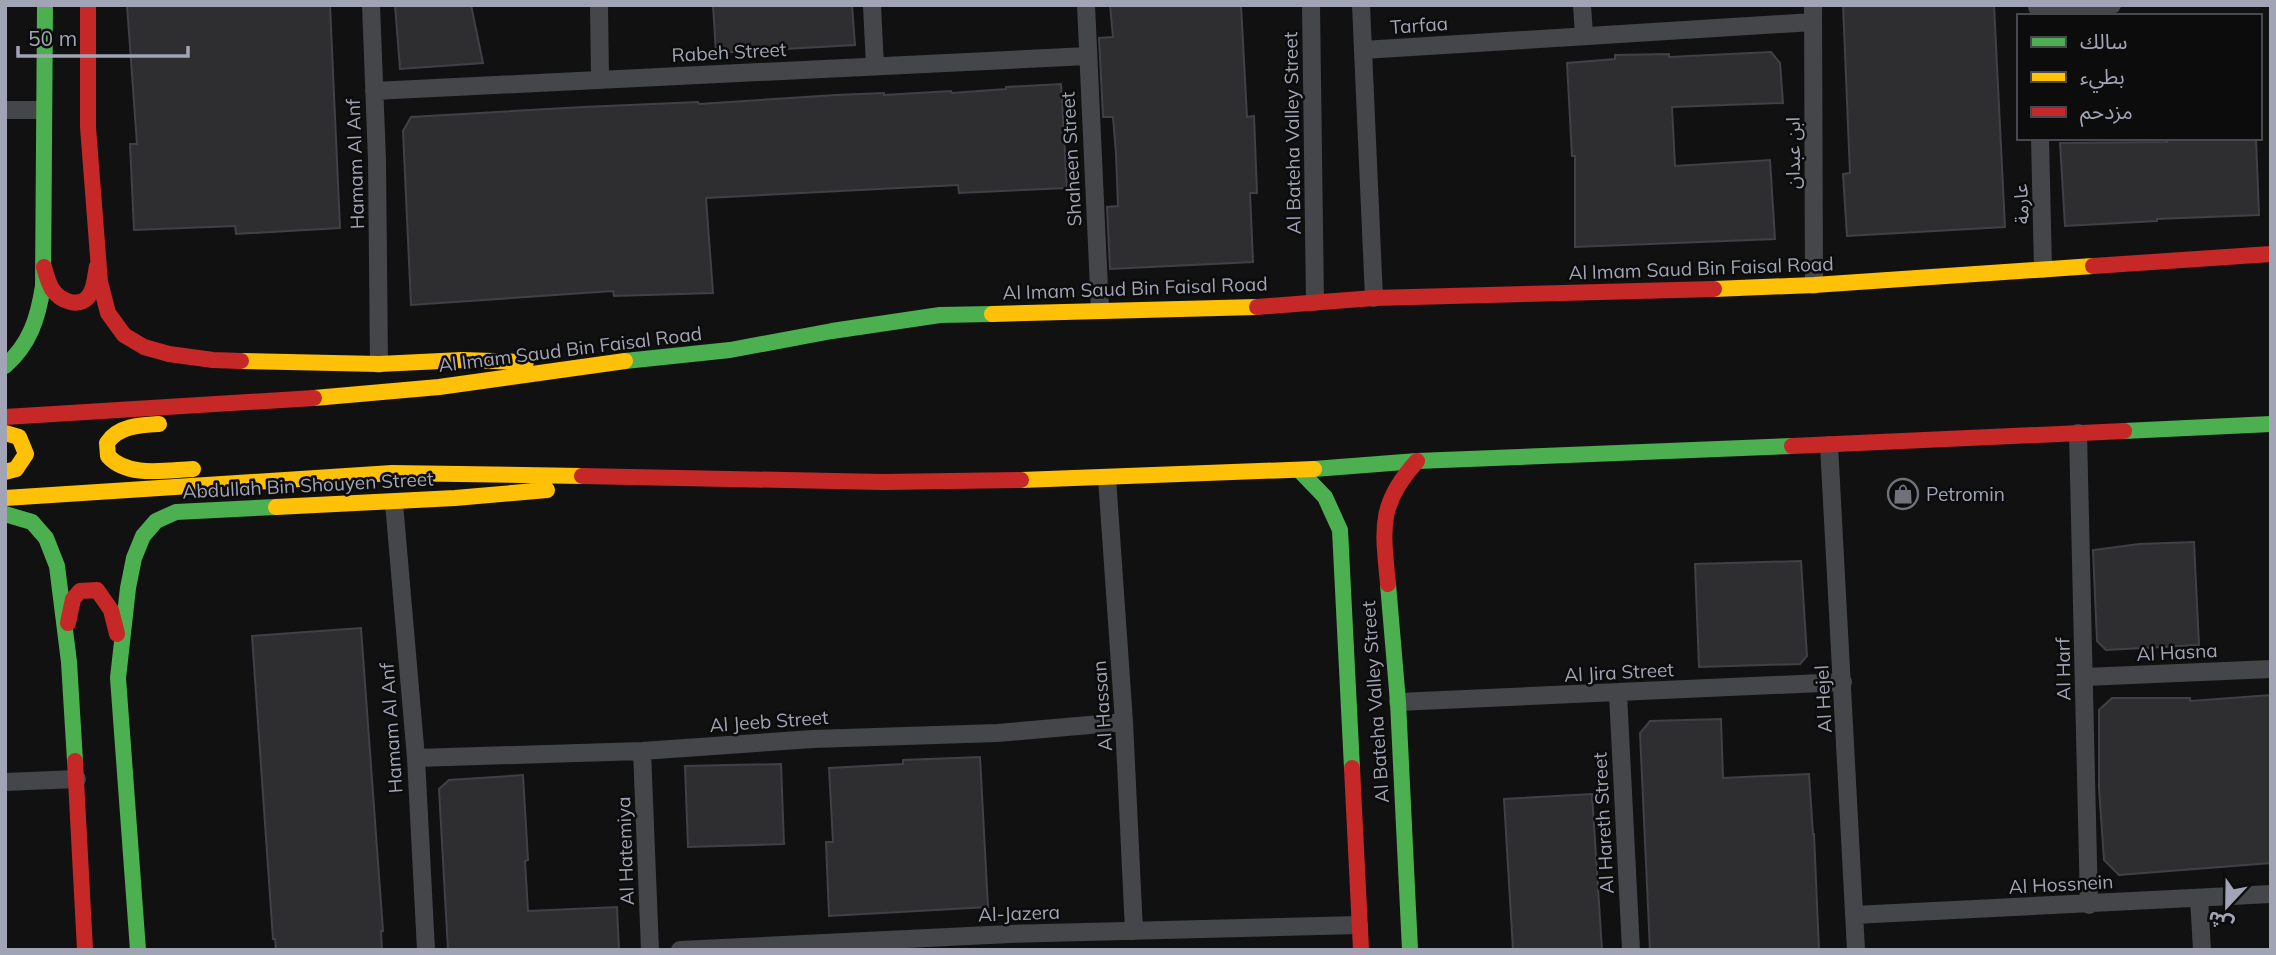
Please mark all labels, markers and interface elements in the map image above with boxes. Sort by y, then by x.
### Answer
street label: Tarfaa [1389,11,1449,39]
scale bar [18,14,187,58]
legend [2017,14,2262,140]
text: 50 m [28,25,77,51]
text: سالك [2080,28,2127,54]
street label: Al Bateha Valley Street [1278,31,1306,234]
street label: Rabeh Street [671,37,787,67]
text: بطيء [2080,63,2125,93]
street label: Shaheen Street [1055,91,1087,227]
street label: Hamam Al Anf [341,98,369,230]
text: مزدحم [2080,98,2133,127]
street label: ابن عبدان [1781,117,1805,189]
street label: عارمة [2008,183,2034,225]
street label: Al Imam Saud Bin Faisal Road [1568,251,1834,285]
street label: Al Imam Saud Bin Faisal Road [1002,271,1268,305]
street label: Al Imam Saud Bin Faisal Road [437,321,703,377]
street label: Abdullah Bin Shouyen Street [182,466,435,504]
shop icon: Petromin [1886,477,1920,511]
place label: Petromin [1926,482,2005,506]
street label: Al Bateha Valley Street [1356,600,1394,804]
street label: Al Harf [2050,637,2076,701]
street label: Al Hasna [2136,638,2218,666]
street label: Al Jira Street [1563,657,1675,687]
street label: Al Hassan [1087,660,1117,752]
street label: Hamam Al Anf [374,661,408,794]
street label: Al Hejel [1809,665,1837,733]
street label: Al Jeeb Street [709,705,830,737]
street label: Al Hareth Street [1587,751,1619,894]
street label: Al Hatemiya [611,796,639,906]
street label: Al Hossnein [2008,869,2114,899]
north arrow [2192,871,2262,941]
street label: Al-Jazera [978,900,1060,926]
text: ش [2204,906,2237,938]

